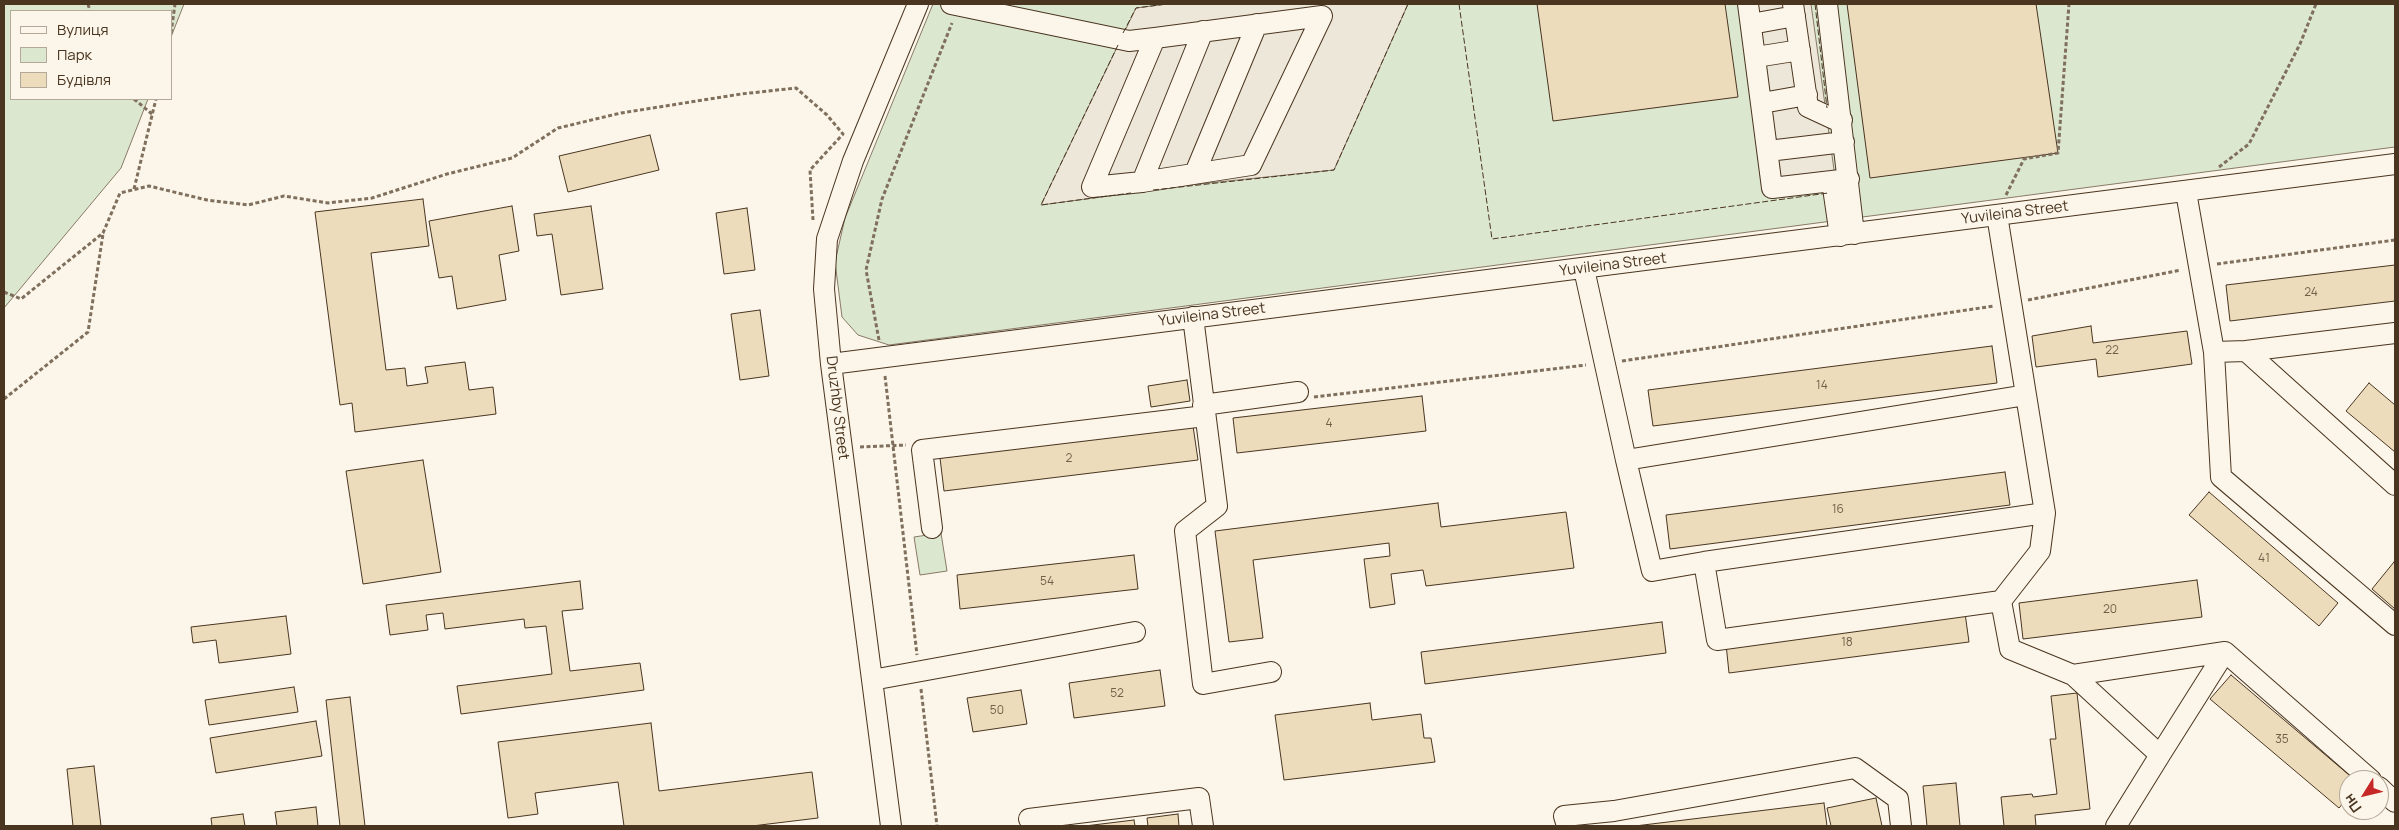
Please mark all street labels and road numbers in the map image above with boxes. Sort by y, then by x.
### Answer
street label: Yuvileina Street [1960,197,2070,229]
street label: Yuvileina Street [1558,249,1668,281]
street label: Yuvileina Street [1157,299,1267,331]
street label: Druzhby Street [822,355,852,461]

